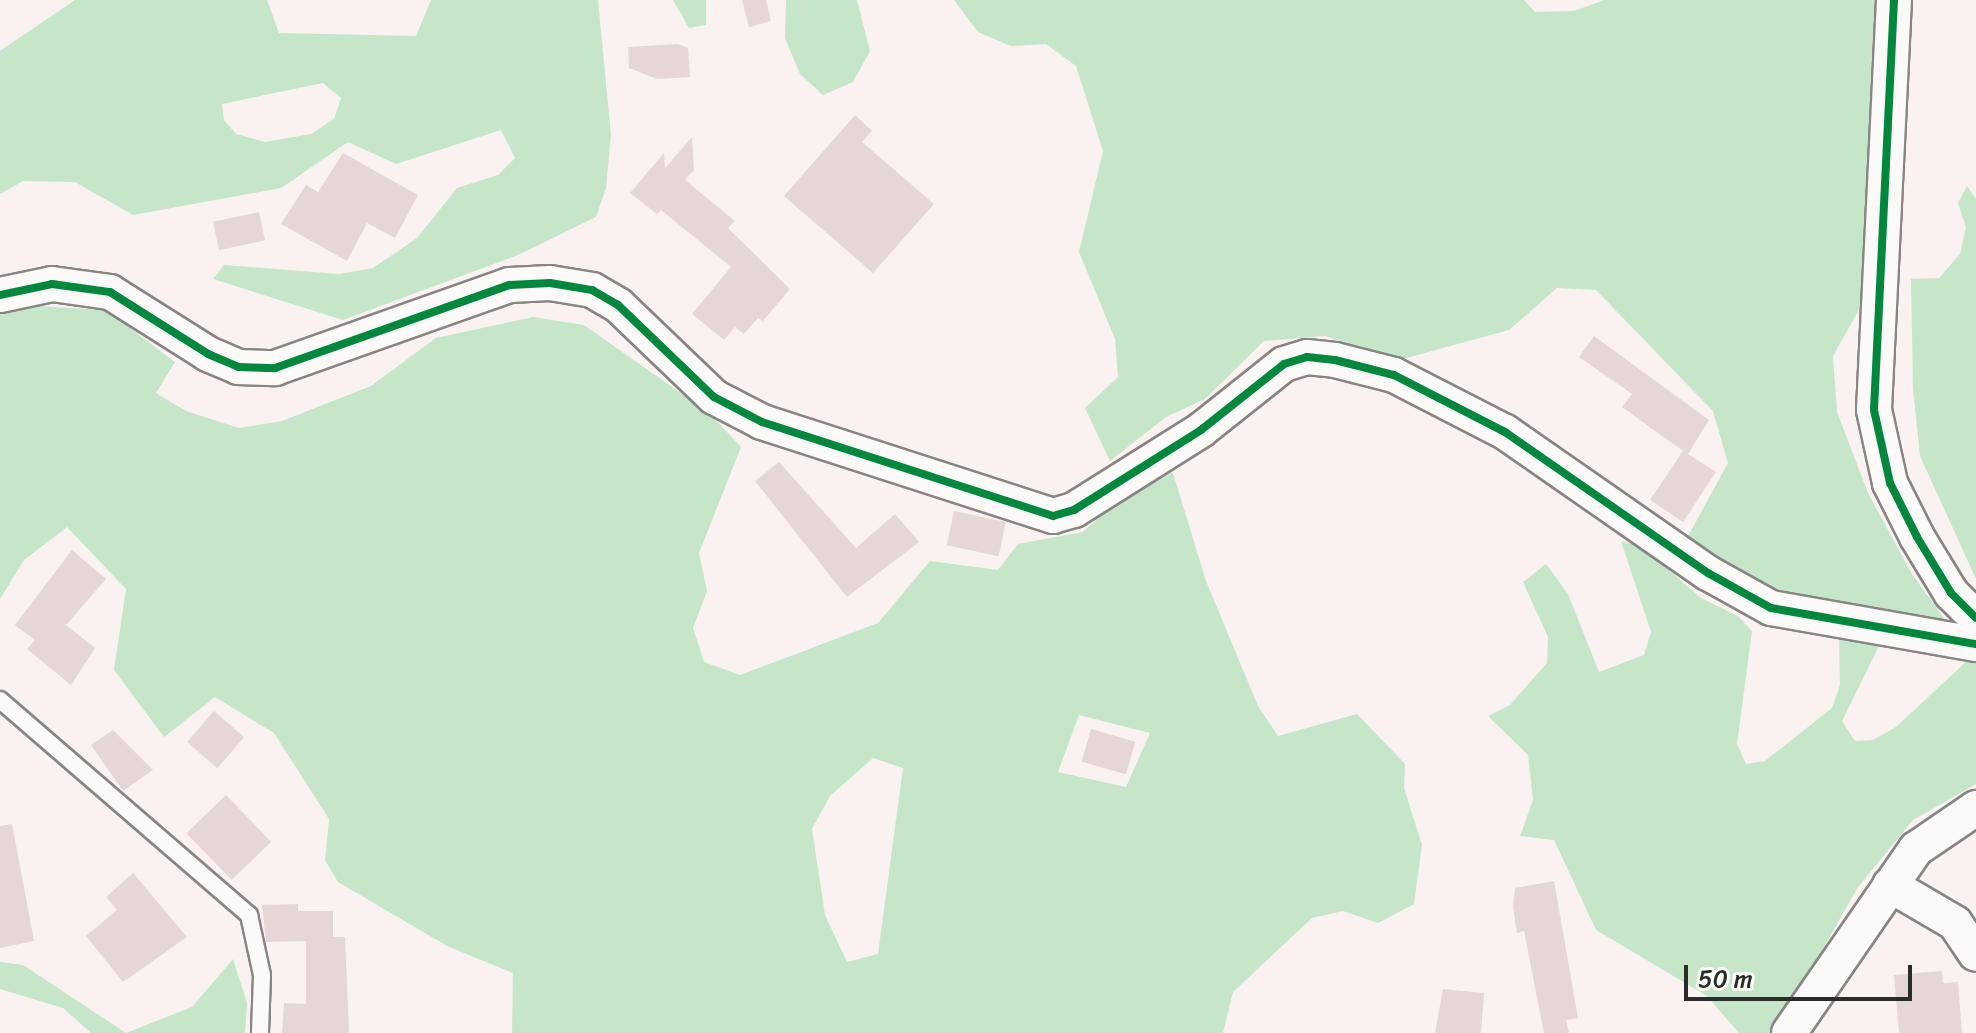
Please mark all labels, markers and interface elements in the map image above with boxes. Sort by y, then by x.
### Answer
scale bar [1688,949,1916,999]
text: 50 m [1698,958,1753,1000]

